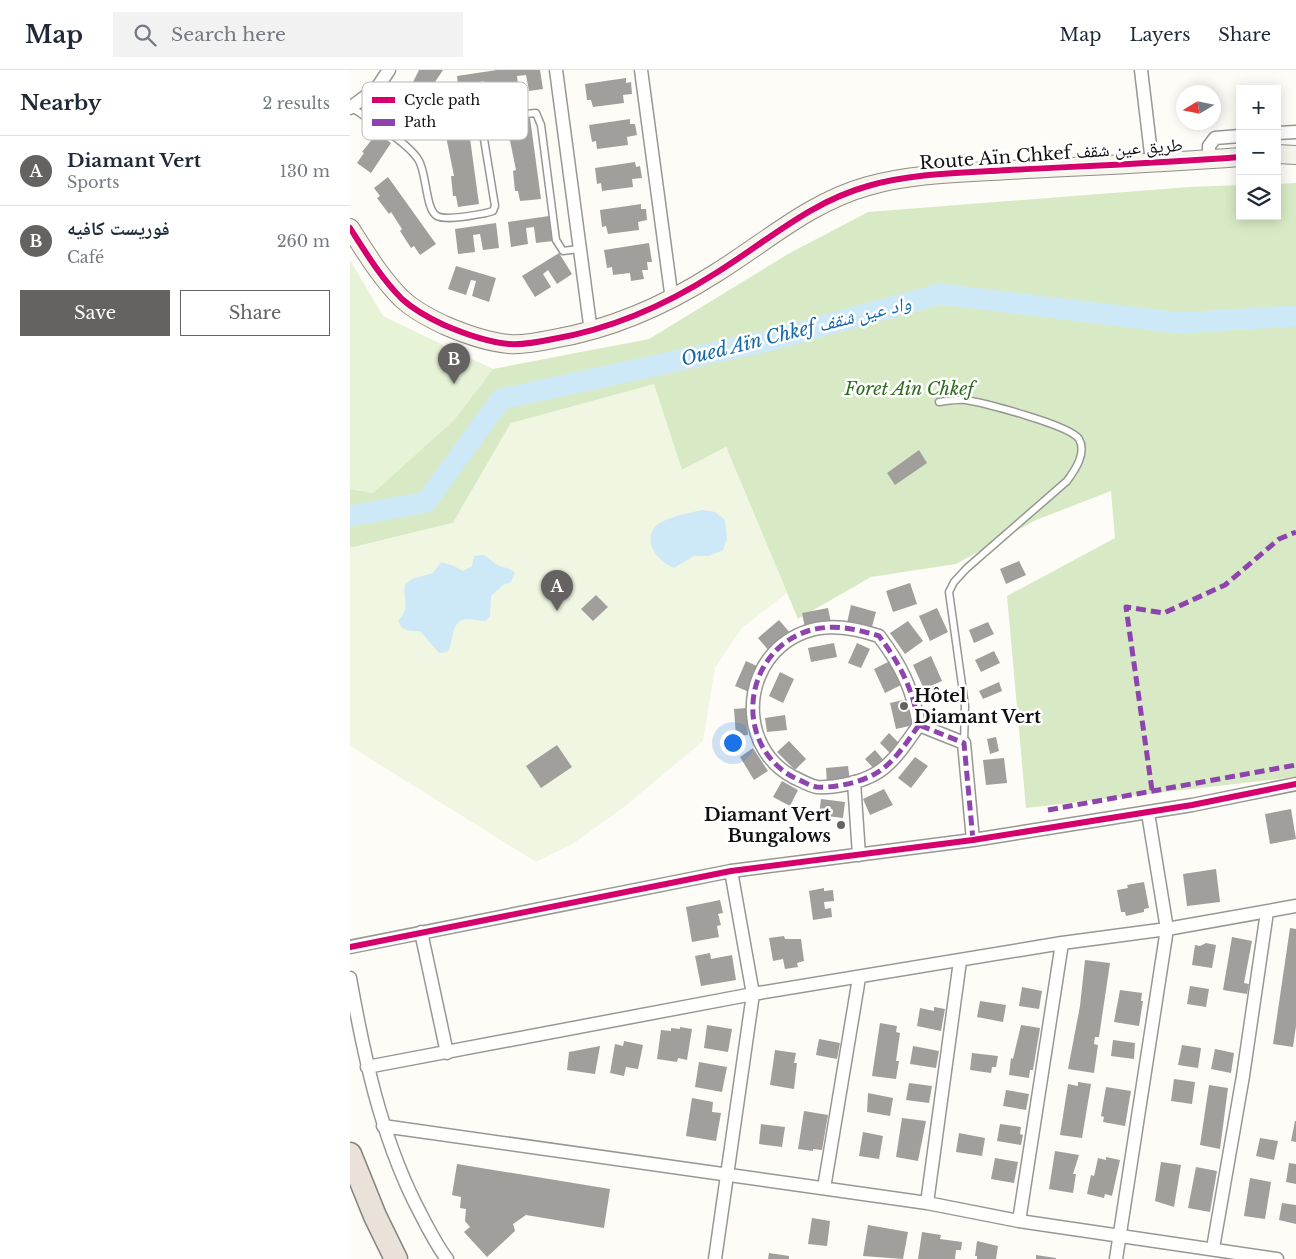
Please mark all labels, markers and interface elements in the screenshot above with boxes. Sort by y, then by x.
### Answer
search box [113,12,463,57]
text: Map [25,20,83,49]
icon: search [131,21,159,49]
text: Search here [171,23,286,46]
text: Map [1060,24,1101,46]
text: Layers [1129,24,1190,46]
text: Share [1218,24,1271,46]
legend [362,82,528,140]
north arrow [1176,85,1221,130]
map controls [1236,85,1281,220]
button: + [1236,85,1281,130]
text: Nearby [20,90,101,116]
text: Cycle path [404,91,481,109]
text: 2 results [262,93,330,113]
text: Path [404,113,436,131]
button: − [1236,130,1281,175]
street label: Route Aïn Chkef طريق عين شقف [919,134,1183,174]
text: Diamant Vert [67,149,201,172]
text: A [30,161,42,181]
text: 130 m [280,161,330,181]
text: Sports [67,172,120,192]
button: layers [1236,175,1281,220]
text: فوريست كافيه [67,217,170,240]
text: B [30,231,42,251]
text: 260 m [277,231,330,251]
text: Café [67,247,104,267]
button: Save [20,290,170,336]
button: Share [180,290,330,336]
water label: Oued Aïn Chkef واد عين شقف [679,291,914,371]
pin: B [438,343,470,384]
park label: Foret Ain Chkef [843,378,977,400]
pin: A [541,570,573,611]
place label: Hôtel Diamant Vert [914,685,1041,728]
marker: Hôtel Diamant Vert [898,700,910,712]
your location [720,730,746,756]
place label: Diamant Vert Bungalows [704,804,831,847]
marker: Diamant Vert Bungalows [835,819,847,831]

